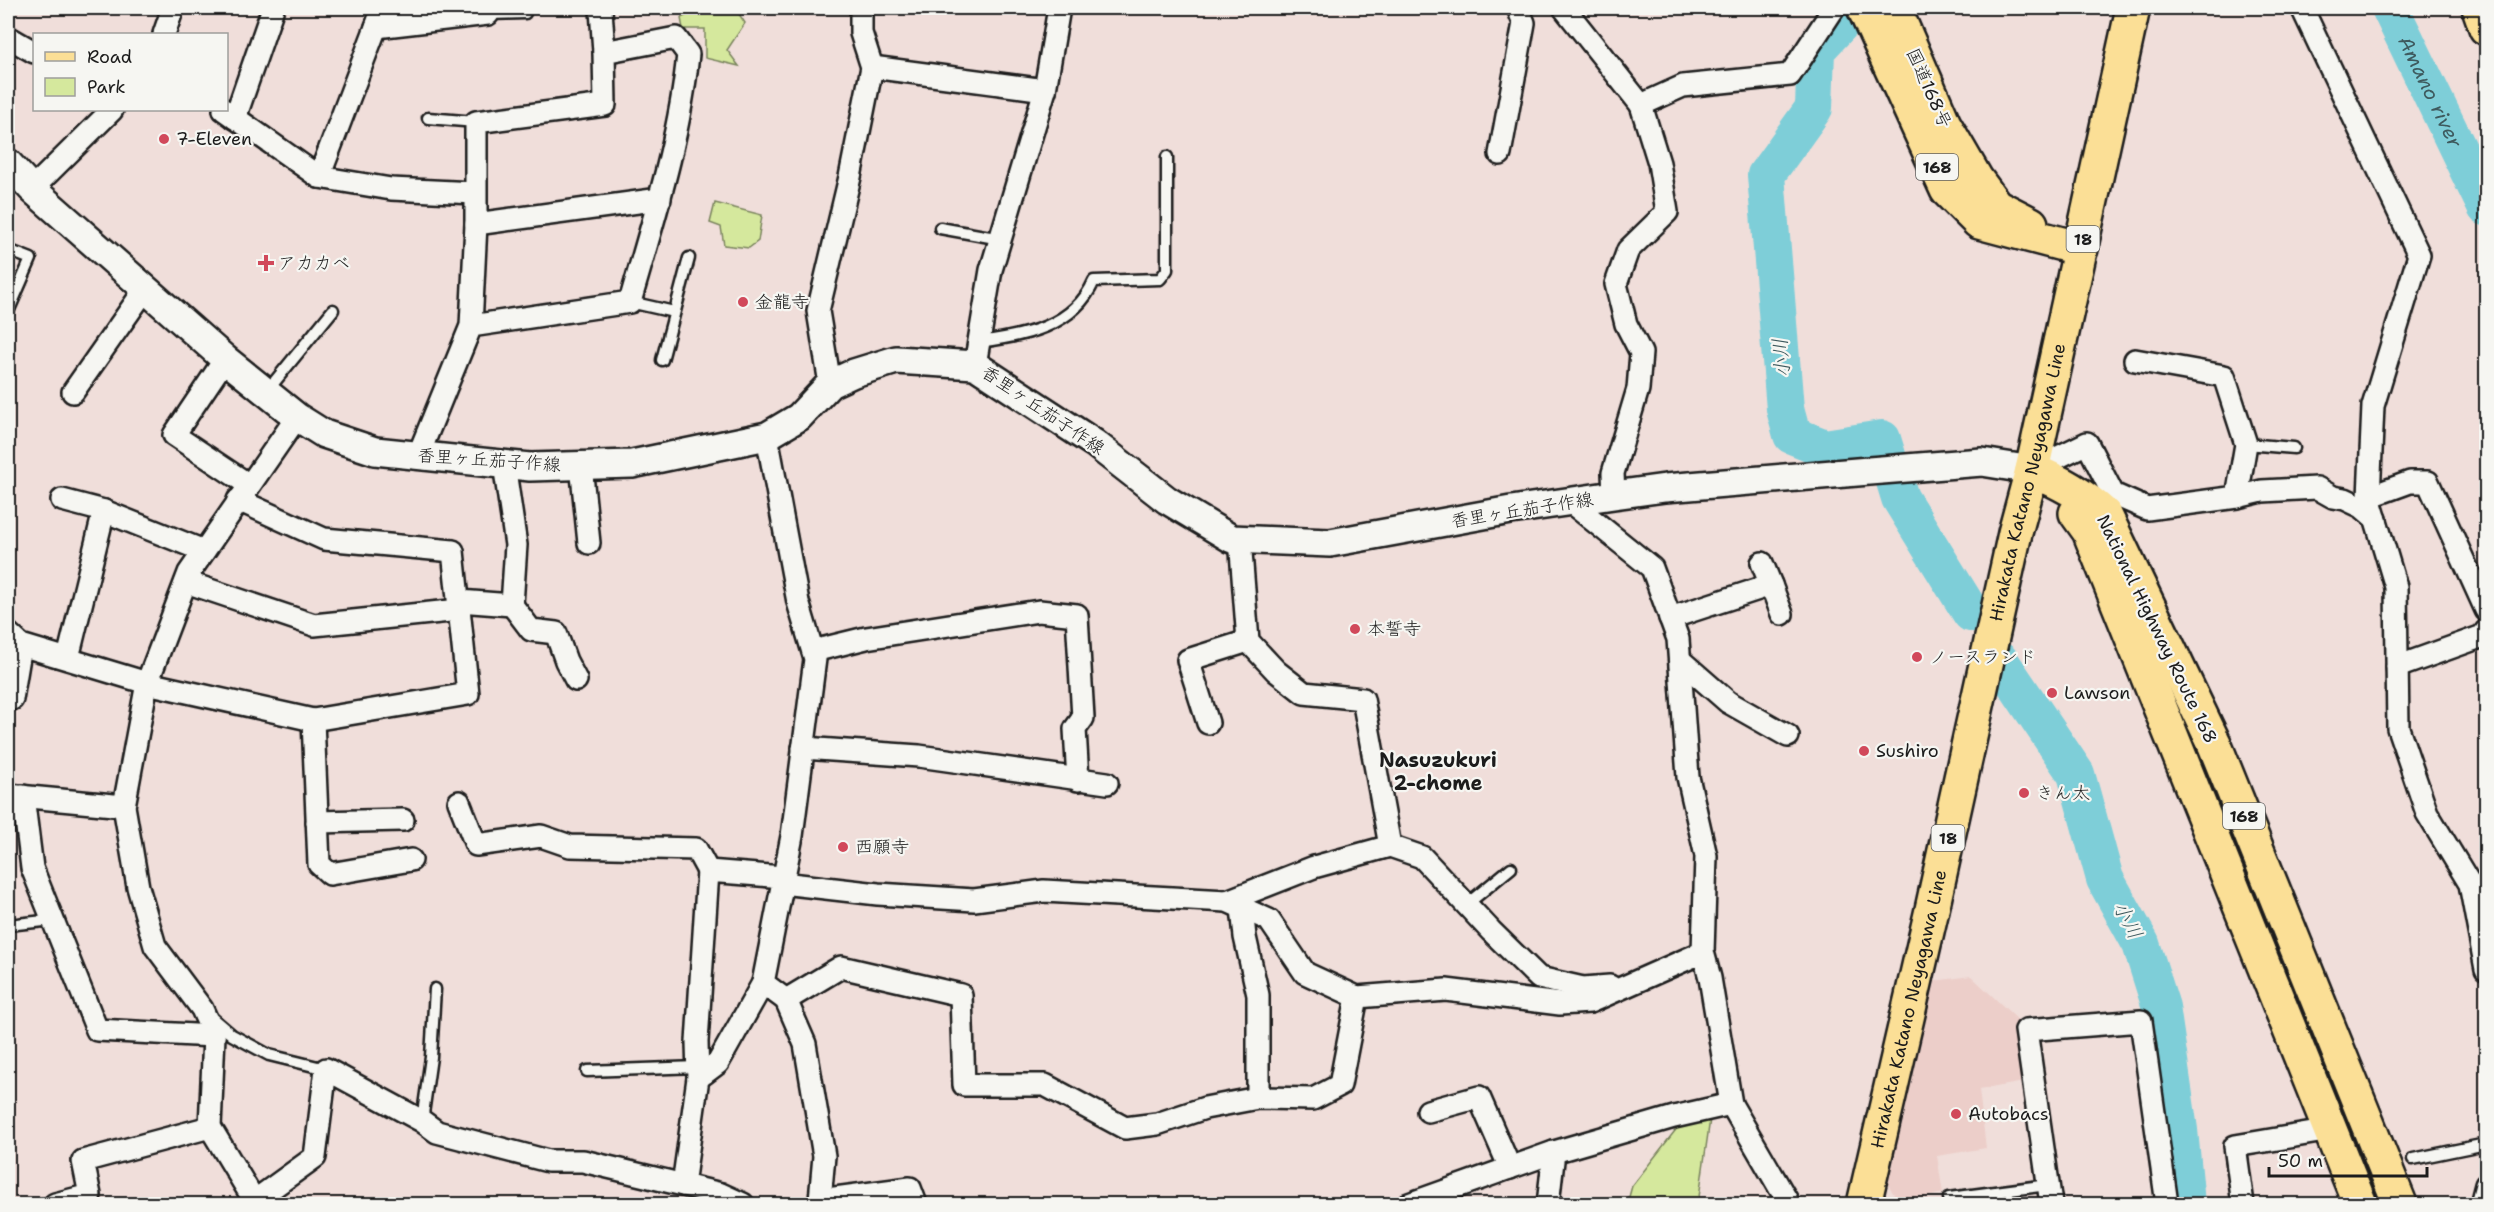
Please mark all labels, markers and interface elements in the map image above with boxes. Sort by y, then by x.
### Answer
water label: Amano river [2392,32,2469,152]
legend [33,33,228,111]
street label: 国道168号 [1901,44,1957,132]
text: Road [87,45,132,69]
text: Park [87,75,126,99]
place label: 7-Eleven [176,127,252,151]
marker: 7-Eleven [157,132,171,146]
road number: 168 [1916,154,1958,180]
road number: 18 [2066,226,2100,252]
place label: アカカベ [278,251,350,275]
marker: アカカベ [259,256,273,270]
place label: 金龍寺 [755,290,809,314]
marker: 金龍寺 [736,295,750,309]
water label: 小川 [1766,337,1796,379]
street label: Hirakata Katano Neyagawa Line [1984,341,2071,624]
street label: 香里ヶ丘茄子作線 [977,360,1109,460]
street label: 香里ヶ丘茄子作線 [416,443,562,477]
street label: 香里ヶ丘茄子作線 [1449,487,1595,533]
street label: National Highway Route 168 [2091,511,2223,747]
place label: 本誓寺 [1367,617,1421,641]
marker: 本誓寺 [1348,622,1362,636]
place label: ノースランド [1929,645,2036,669]
marker: ノースランド [1910,650,1924,664]
place label: Lawson [2064,681,2130,705]
marker: Lawson [2045,686,2059,700]
place label: Sushiro [1876,739,1939,763]
marker: Sushiro [1857,744,1871,758]
district label: Nasuzukuri 2-chome [1379,747,1497,796]
place label: きん太 [2036,781,2090,805]
marker: きん太 [2017,786,2031,800]
road number: 168 [2223,803,2265,829]
road number: 18 [1932,825,1964,851]
place label: 西願寺 [855,835,909,859]
marker: 西願寺 [836,840,850,854]
street label: Hirakata Katano Neyagawa Line [1865,868,1952,1151]
water label: 小川 [2107,896,2149,944]
place label: Autobacs [1968,1102,2049,1126]
marker: Autobacs [1949,1107,1963,1121]
scale bar [2269,1140,2426,1178]
text: 50 m [2278,1149,2323,1173]

